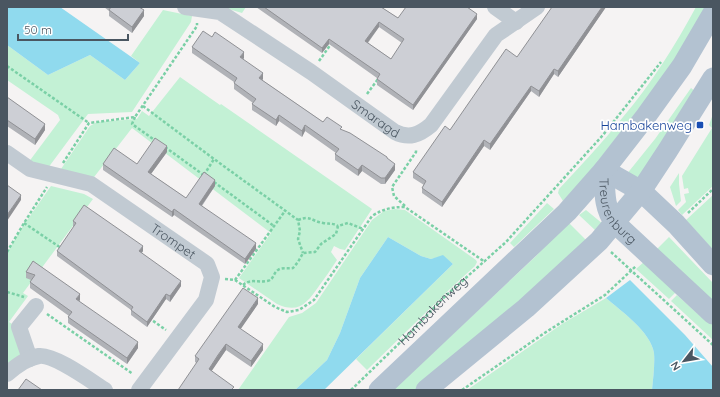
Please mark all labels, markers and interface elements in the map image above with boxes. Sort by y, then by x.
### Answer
scale bar [18,16,128,42]
text: 50 m [24,22,52,37]
street label: Smaragd [349,96,402,141]
place label: Hambakenweg [600,117,692,133]
marker: Hambakenweg [695,120,705,130]
street label: Treurenburg [596,178,640,247]
street label: Trompet [148,220,199,262]
street label: Hambakenweg [394,272,471,348]
north arrow [664,341,704,381]
text: N [667,359,684,373]

